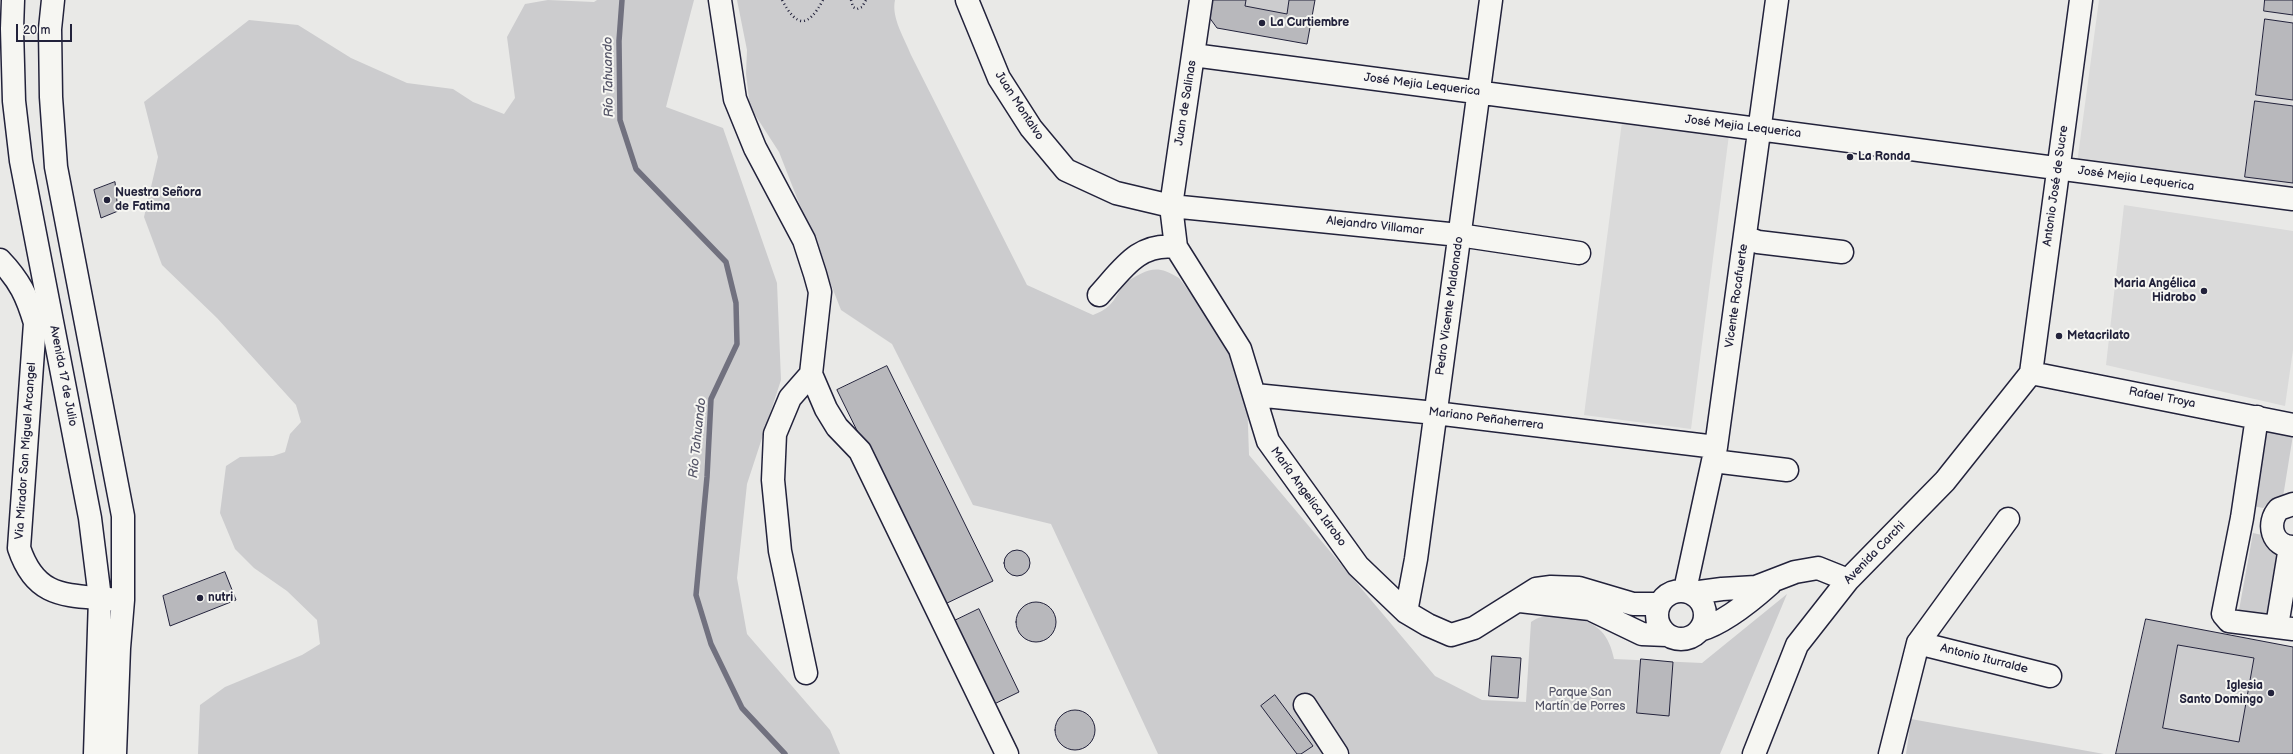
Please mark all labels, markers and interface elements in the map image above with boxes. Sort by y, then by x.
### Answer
scale bar [18,16,74,42]
place label: La Curtiembre [1270,16,1349,30]
marker: La Curtiembre [1257,18,1267,28]
text: 20 m [23,23,50,38]
water label: Río Tahuando [600,36,618,118]
street label: Juan de Salinas [1172,59,1200,147]
street label: Juan Montalvo [991,69,1047,143]
street label: José Mejia Lequerica [1363,71,1481,99]
street label: José Mejia Lequerica [1684,113,1802,141]
street label: Antonio José de Sucre [2040,125,2072,247]
place label: La Ronda [1858,150,1910,164]
marker: La Ronda [1845,152,1855,162]
street label: José Mejia Lequerica [2077,164,2195,194]
place label: Nuestra Señora de Fatima [115,186,201,214]
marker: Nuestra Señora de Fatima [102,195,112,205]
street label: Alejandro Villamar [1326,214,1424,238]
street label: Pedro Vicente Maldonado [1433,236,1467,376]
street label: Vicente Rocafuerte [1723,243,1751,349]
place label: Maria Angélica Hidrobo [2114,277,2196,305]
marker: Maria Angélica Hidrobo [2199,286,2209,296]
street label: Avenida 17 de Julio [46,324,80,428]
place label: Metacrilato [2067,329,2130,343]
marker: Metacrilato [2054,331,2064,341]
street label: Via Mirador San Miguel Arcangel [13,362,39,540]
street label: Rafael Troya [2127,384,2197,412]
water label: Río Tahuando [686,397,710,479]
street label: Mariano Peñaherrera [1428,405,1544,433]
street label: María Angelica Idrobo [1267,444,1349,550]
street label: Avenida Carchi [1842,519,1908,587]
place label: nutri [208,591,233,605]
marker: nutri [195,593,205,603]
street label: Antonio Iturralde [1939,641,2029,677]
place label: Iglesia Santo Domingo [2180,679,2263,707]
park label: Parque San Martín de Porres [1535,686,1625,714]
marker: Iglesia Santo Domingo [2266,688,2276,698]

